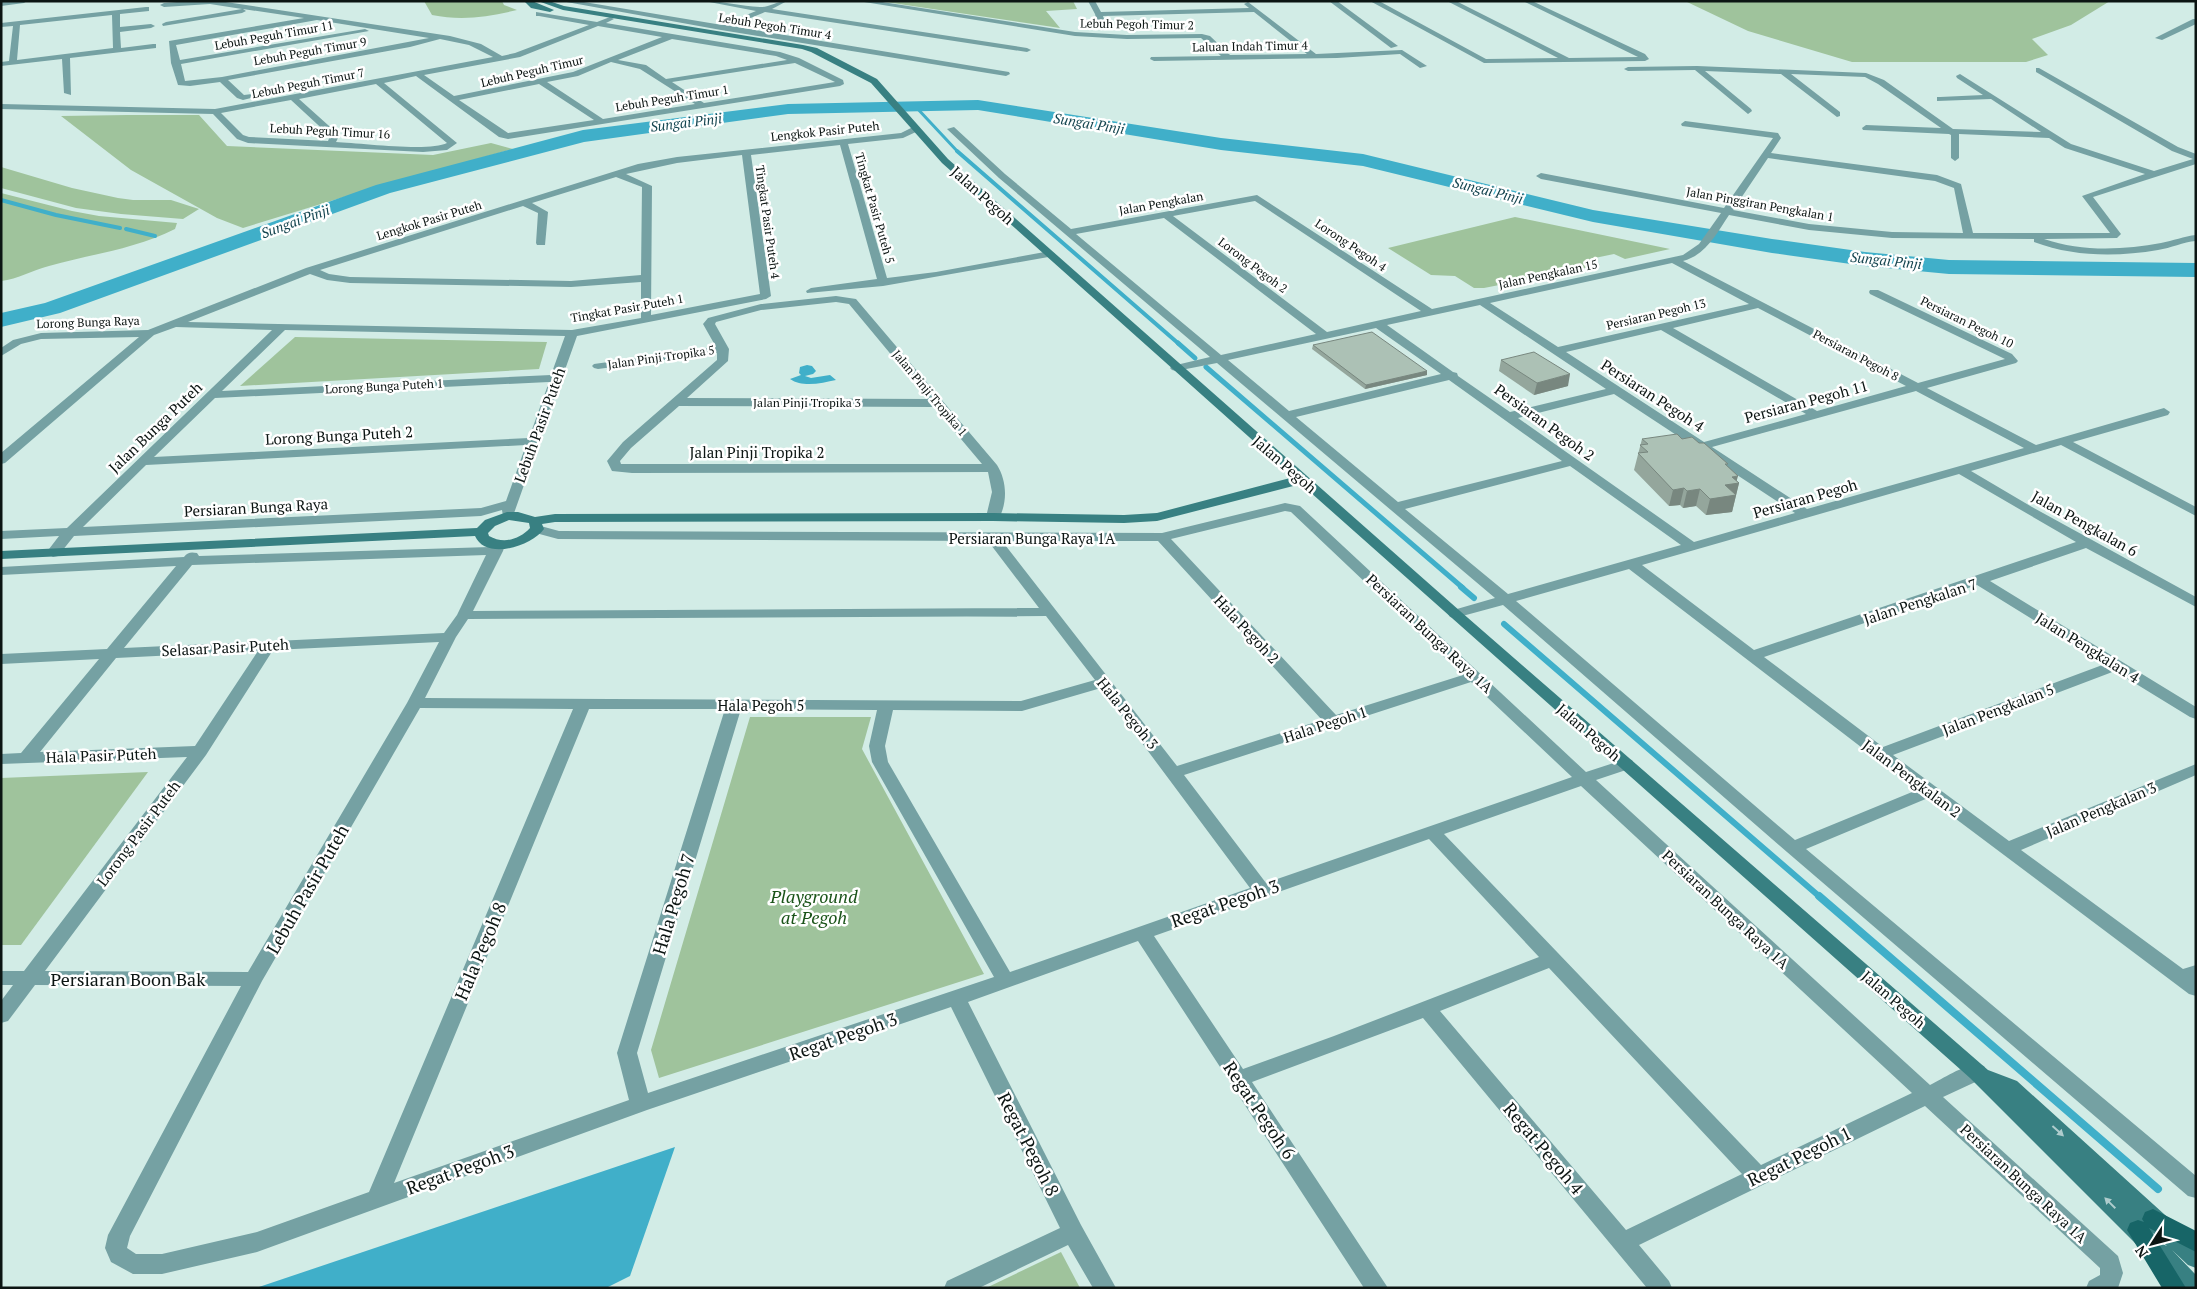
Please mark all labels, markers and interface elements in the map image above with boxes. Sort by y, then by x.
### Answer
street label: Lebuh Pegoh Timur 4 [718,10,833,42]
street label: Lebuh Pegoh Timur 2 [1080,16,1194,32]
street label: Lebuh Peguh Timur 11 [213,17,335,53]
street label: Lebuh Peguh Timur 9 [252,34,368,68]
street label: Laluan Indah Timur 4 [1192,37,1308,55]
street label: Lebuh Peguh Timur [479,52,585,90]
street label: Lebuh Peguh Timur 7 [251,65,365,101]
street label: Lebuh Peguh Timur 1 [614,82,730,114]
water label: Sungai Pinji [649,108,723,136]
water label: Sungai Pinji [1052,108,1126,138]
street label: Lengkok Pasir Puteh [770,118,880,144]
street label: Lebuh Peguh Timur 16 [269,120,391,142]
street label: Tingkat Pasir Puteh 5 [852,151,898,265]
street label: Jalan Pegoh [947,161,1019,229]
street label: Tingkat Pasir Puteh 4 [753,164,783,280]
water label: Sungai Pinji [1451,172,1525,208]
street label: Jalan Pinggiran Pengkalan 1 [1685,184,1835,224]
street label: Jalan Pengkalan [1118,188,1204,218]
street label: Lengkok Pasir Puteh [375,197,483,243]
water label: Sungai Pinji [258,200,332,242]
street label: Lorong Pegoh 4 [1312,216,1390,275]
street label: Lorong Pegoh 2 [1215,234,1291,296]
water label: Sungai Pinji [1849,247,1923,273]
street label: Jalan Pengkalan 15 [1497,256,1599,292]
street label: Tingkat Pasir Puteh 1 [569,291,685,325]
street label: Persiaran Pegoh 10 [1918,293,2016,351]
street label: Persiaran Pegoh 13 [1605,295,1707,333]
street label: Lorong Bunga Raya [36,313,140,331]
street label: Persiaran Pegoh 8 [1810,326,1902,384]
street label: Jalan Pinji Tropika 5 [606,342,716,372]
street label: Jalan Pinji Tropika 1 [890,347,970,439]
street label: Persiaran Pegoh 4 [1598,354,1708,436]
street label: Lebuh Pasir Puteh [509,364,569,485]
street label: Lorong Bunga Puteh 1 [324,375,444,397]
street label: Persiaran Pegoh 11 [1742,375,1870,427]
street label: Jalan Bunga Puteh [104,377,206,477]
street label: Persiaran Pegoh 2 [1491,379,1599,465]
street label: Jalan Pinji Tropika 3 [753,395,861,410]
street label: Lorong Bunga Puteh 2 [265,421,413,449]
street label: Jalan Pegoh [1249,431,1321,497]
street label: Jalan Pinji Tropika 2 [689,442,825,462]
street label: Persiaran Pegoh [1751,474,1860,522]
street label: Jalan Pengkalan 6 [2028,486,2142,560]
street label: Persiaran Bunga Raya [183,493,329,521]
street label: Persiaran Bunga Raya 1A [949,528,1116,548]
street label: Persiaran Bunga Raya 1A [1362,569,1498,698]
street label: Jalan Pengkalan 7 [1861,573,1979,629]
street label: Hala Pegoh 2 [1210,590,1284,668]
street label: Jalan Pengkalan 4 [2033,607,2143,687]
street label: Selasar Pasir Puteh [161,634,289,660]
street label: Hala Pegoh 3 [1093,673,1163,753]
street label: Jalan Pengkalan 5 [1939,678,2057,740]
street label: Hala Pegoh 5 [718,695,804,715]
street label: Jalan Pegoh [1553,699,1625,765]
street label: Hala Pegoh 1 [1281,701,1369,747]
street label: Jalan Pengkalan 2 [1859,734,1965,822]
street label: Hala Pasir Puteh [45,743,157,767]
street label: Lorong Pasir Puteh [92,776,184,890]
street label: Jalan Pengkalan 3 [2043,777,2159,841]
street label: Lebuh Pasir Puteh [260,820,354,958]
street label: Persiaran Bunga Raya 1A [1658,845,1794,974]
street label: Hala Pegoh 7 [646,851,700,957]
street label: Regat Pegoh 3 [1168,873,1282,933]
park label: Playground at Pegoh [769,884,858,929]
street label: Hala Pegoh 8 [449,898,511,1004]
street label: Jalan Pegoh [1858,966,1930,1032]
street label: Persiaran Boon Bak [50,967,206,991]
street label: Regat Pegoh 3 [786,1006,900,1066]
street label: Regat Pegoh 6 [1218,1056,1302,1164]
street label: Regat Pegoh 8 [993,1088,1065,1200]
street label: Regat Pegoh 4 [1498,1097,1590,1199]
street label: Persiaran Bunga Raya 1A [1956,1119,2092,1248]
street label: Regat Pegoh 1 [1743,1120,1855,1192]
one-way arrow [2052,1125,2065,1136]
street label: Regat Pegoh 3 [403,1138,517,1200]
one-way arrow [2104,1197,2116,1209]
north arrow [2127,1219,2177,1269]
text: N [2130,1242,2152,1262]

